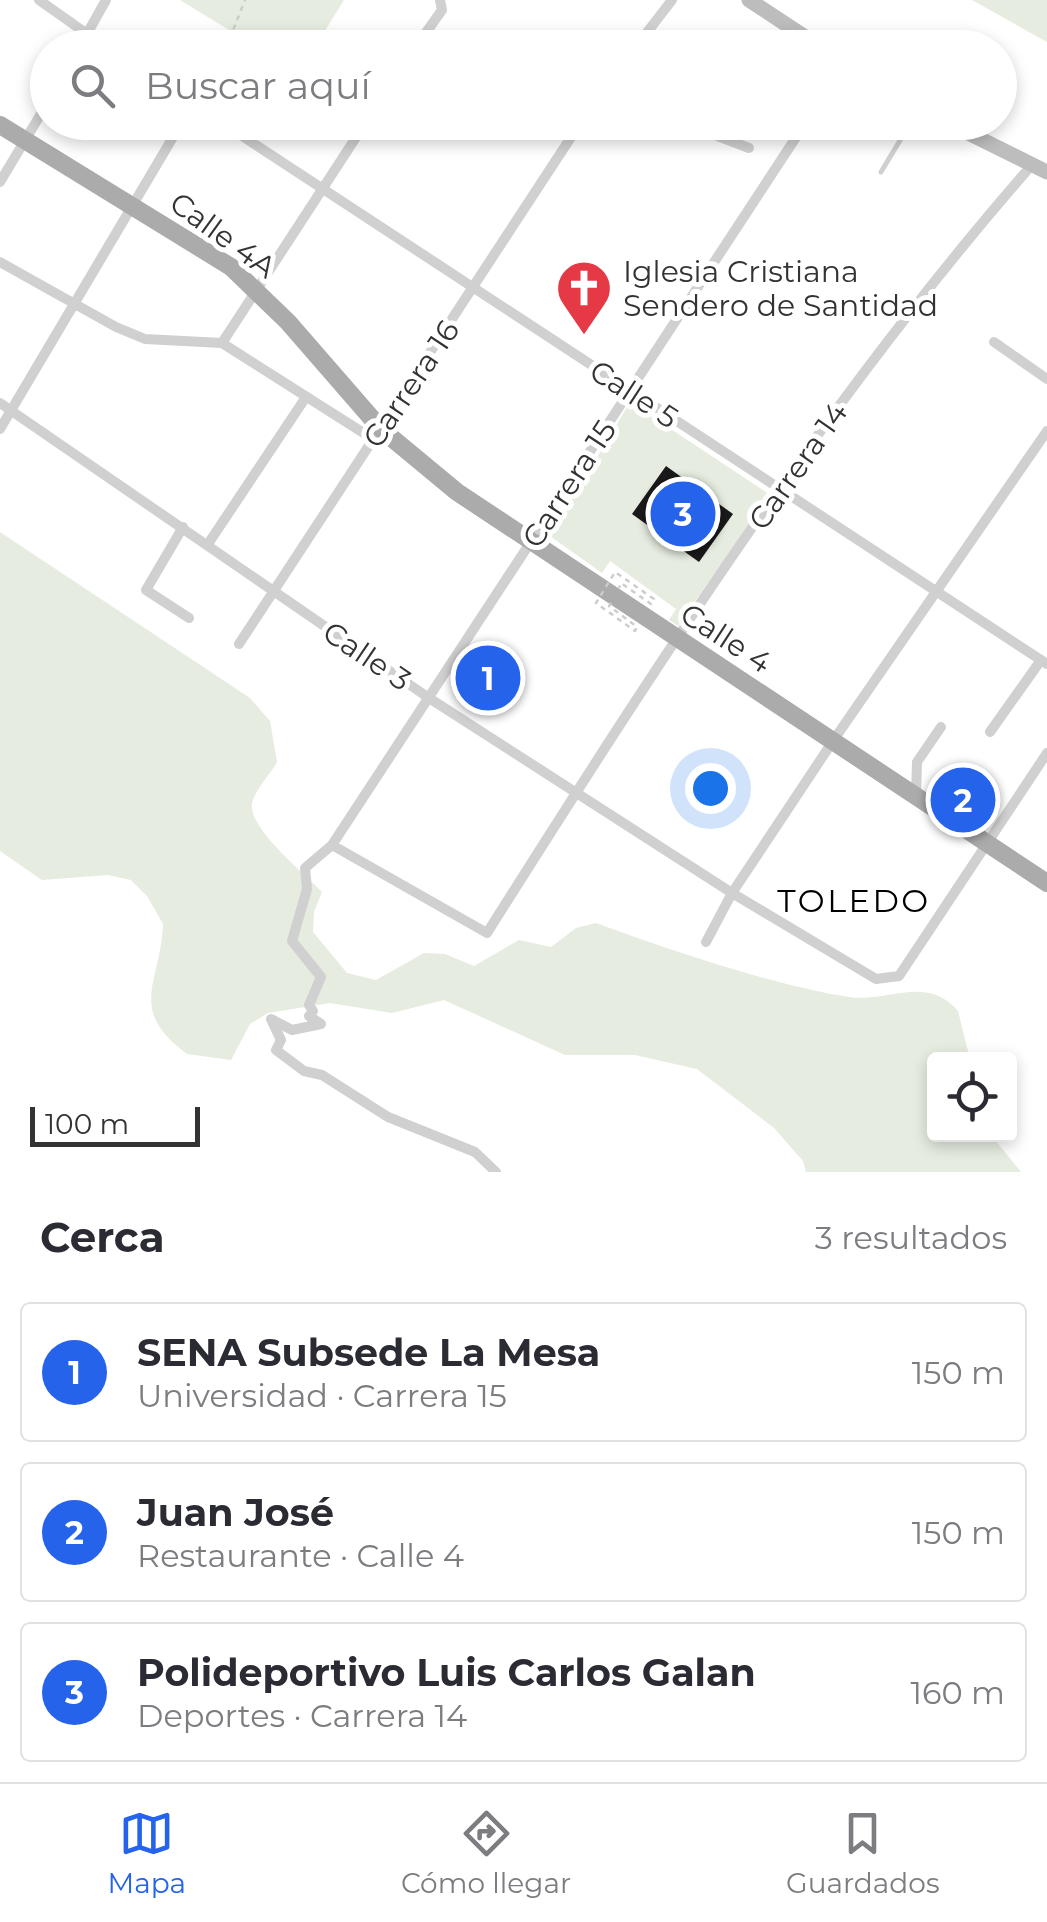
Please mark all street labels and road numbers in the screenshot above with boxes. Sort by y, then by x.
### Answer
street label: Calle 4A [163,184,284,286]
street label: Carrera 16 [355,313,467,455]
street label: Calle 5 [583,352,685,436]
street label: Carrera 14 [741,395,856,537]
street label: Carrera 15 [514,413,624,555]
street label: Calle 4 [674,595,778,681]
street label: Calle 3 [316,613,418,699]

